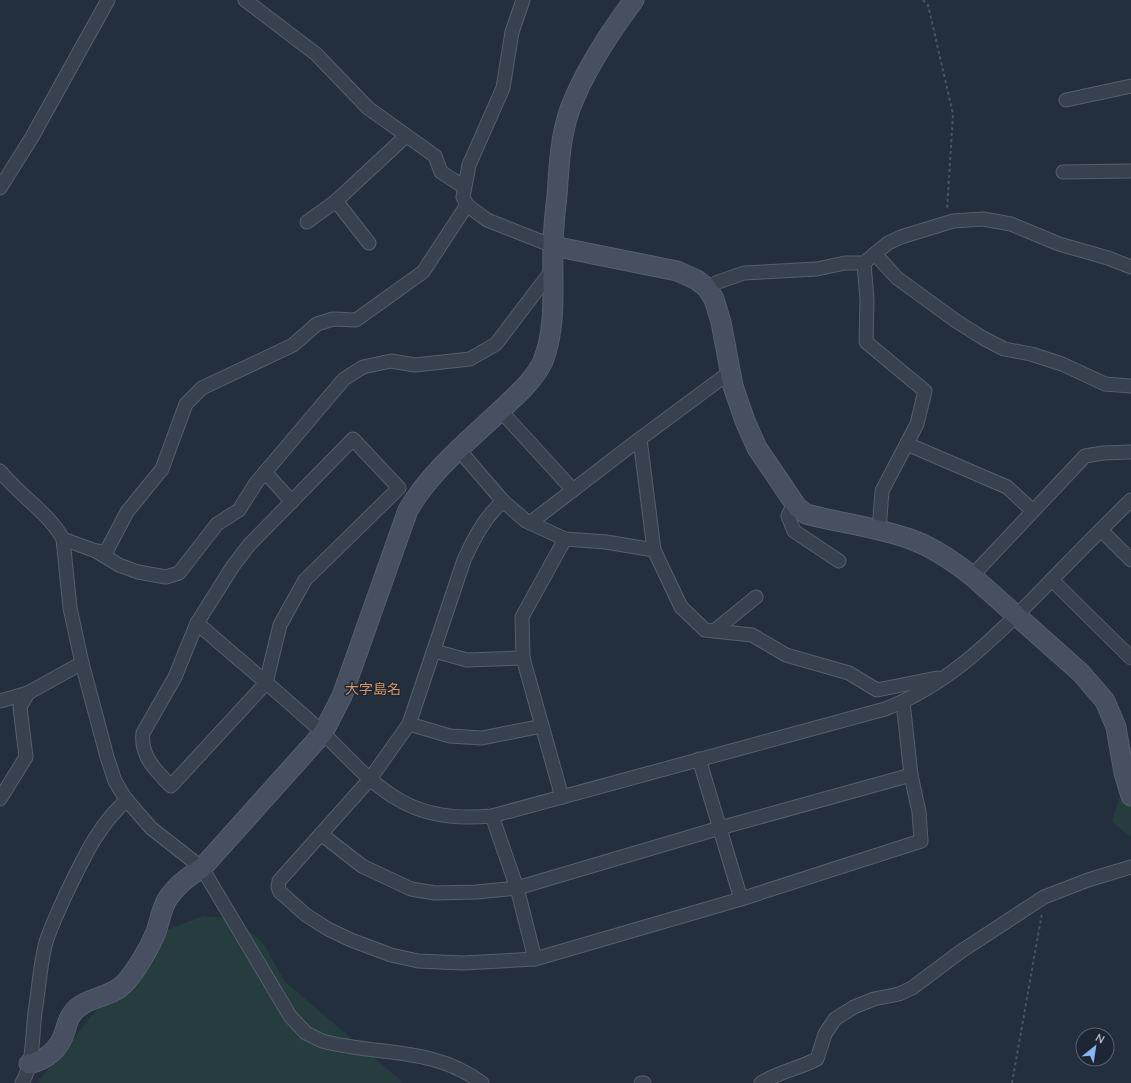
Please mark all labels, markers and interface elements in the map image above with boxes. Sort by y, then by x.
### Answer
district label: 大字島名 [345,680,401,698]
north arrow [1075,1027,1115,1067]
text: N [1093,1030,1107,1046]

